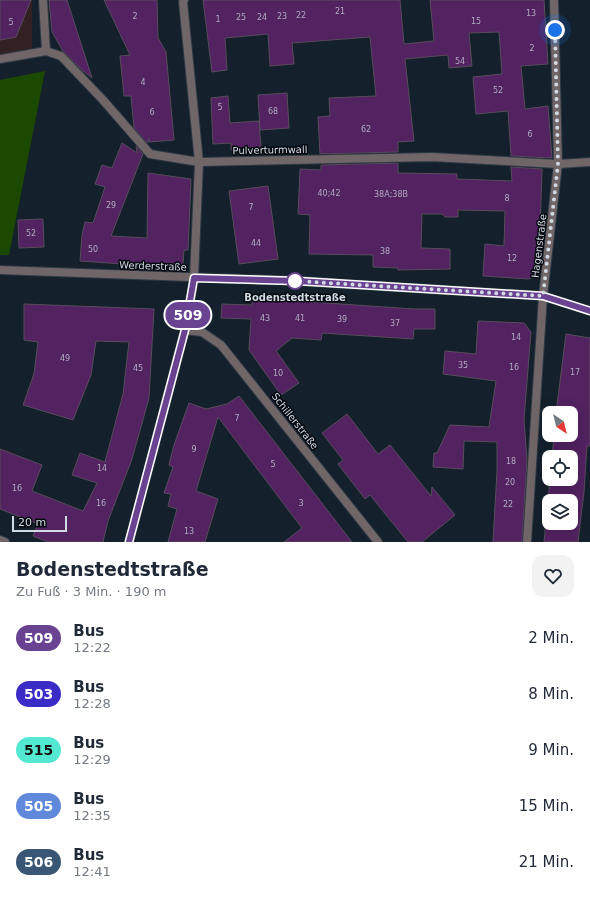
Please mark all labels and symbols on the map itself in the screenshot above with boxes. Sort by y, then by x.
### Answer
house number: 21 [335,7,345,16]
house number: 13 [526,9,536,18]
house number: 22 [296,11,306,20]
house number: 2 [132,12,138,21]
house number: 23 [277,12,287,21]
house number: 25 [236,13,246,22]
house number: 24 [257,13,267,22]
house number: 1 [215,15,221,24]
house number: 15 [471,17,481,26]
house number: 5 [8,18,14,27]
your location [545,20,565,40]
house number: 2 [529,44,535,53]
house number: 54 [455,57,465,66]
house number: 4 [140,78,146,87]
house number: 52 [493,86,503,95]
house number: 5 [217,103,223,112]
house number: 68 [268,107,278,116]
house number: 6 [149,108,155,117]
house number: 62 [361,125,371,134]
house number: 6 [527,130,533,139]
street label: Pulverturmwall [232,144,308,156]
house number: 40;42 [317,189,341,198]
house number: 38A;38B [374,190,408,199]
house number: 8 [504,194,510,203]
house number: 29 [106,201,116,210]
house number: 7 [248,203,254,212]
street label: Hagenstraße [530,213,548,279]
house number: 52 [26,229,36,238]
house number: 44 [251,239,261,248]
house number: 50 [88,245,98,254]
house number: 38 [380,247,390,256]
house number: 12 [507,254,517,263]
street label: Werderstraße [119,259,187,273]
marker: Bodenstedtstraße [286,272,304,290]
place label: Bodenstedtstraße [244,292,346,303]
line badge: 509 [165,302,211,328]
house number: 43 [260,314,270,323]
house number: 41 [295,314,305,323]
house number: 39 [337,315,347,324]
house number: 37 [390,319,400,328]
house number: 14 [511,333,521,342]
house number: 49 [60,354,70,363]
house number: 35 [458,361,468,370]
house number: 16 [509,363,519,372]
house number: 45 [133,364,143,373]
house number: 17 [570,368,580,377]
house number: 10 [273,369,283,378]
street label: Schillerstraße [270,391,320,451]
north arrow [542,406,578,442]
house number: 7 [234,414,240,423]
house number: 9 [191,445,197,454]
house number: 18 [506,457,516,466]
house number: 5 [270,460,276,469]
house number: 14 [97,464,107,473]
house number: 20 [505,478,515,487]
house number: 16 [12,484,22,493]
house number: 16 [96,499,106,508]
house number: 3 [298,499,304,508]
house number: 22 [503,500,513,509]
scale bar [12,514,67,533]
house number: 13 [184,527,194,536]

